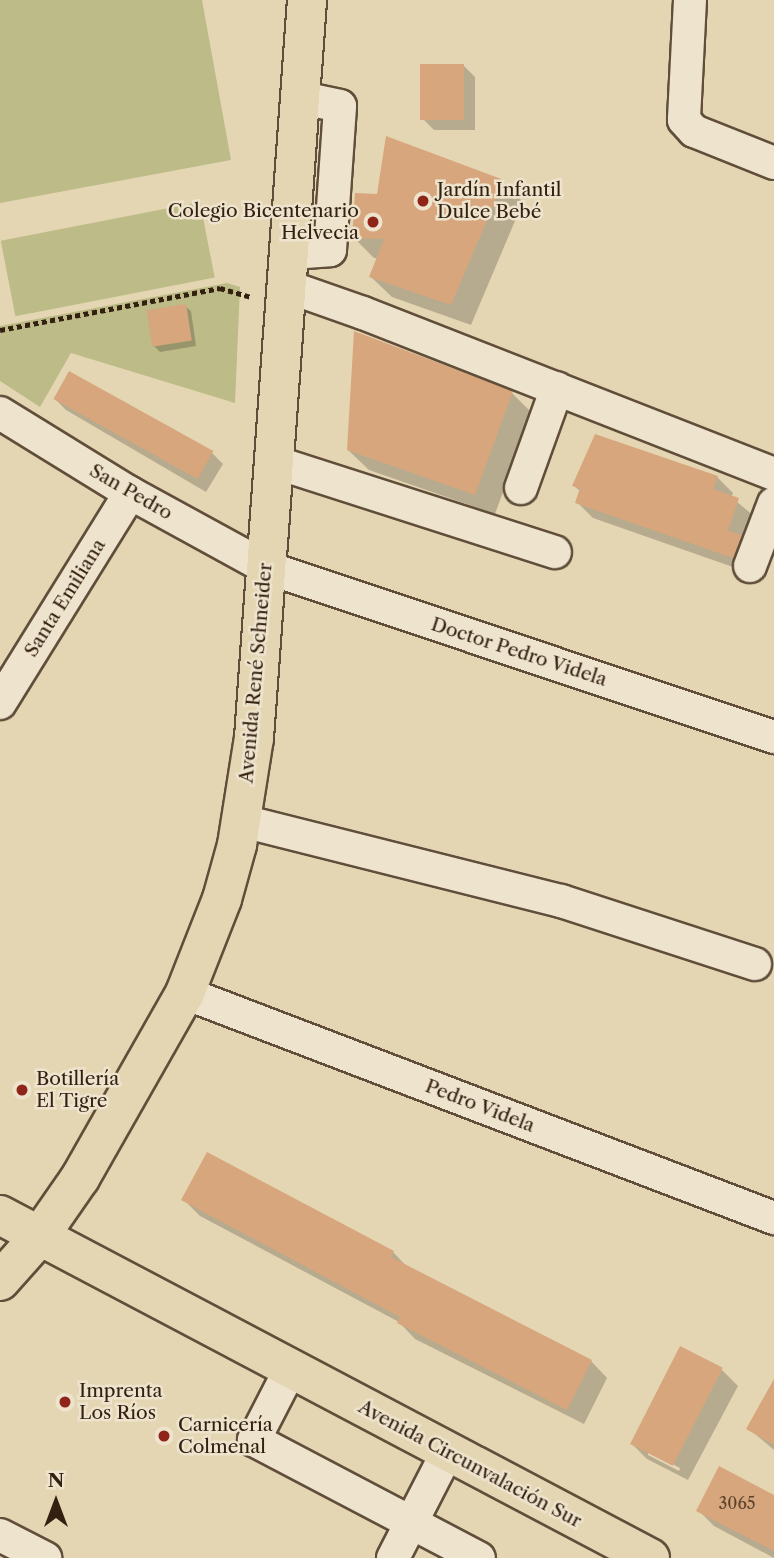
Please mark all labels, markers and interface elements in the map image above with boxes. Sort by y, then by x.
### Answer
place label: Jardín Infantil Dulce Bebé [437,179,561,223]
marker: Jardín Infantil Dulce Bebé [415,193,431,209]
place label: Colegio Bicentenario Helvecia [168,200,359,244]
marker: Colegio Bicentenario Helvecia [365,214,381,230]
street label: San Pedro [85,459,177,525]
street label: Santa Emiliana [20,535,110,661]
street label: Avenida René Schneider [235,562,277,784]
street label: Doctor Pedro Videla [428,613,610,691]
place label: Botillería El Tigre [36,1068,119,1112]
street label: Pedro Videla [422,1075,538,1137]
marker: Botillería El Tigre [14,1082,30,1098]
place label: Imprenta Los Ríos [79,1380,163,1424]
marker: Imprenta Los Ríos [57,1394,73,1410]
street label: Avenida Circunvalación Sur [354,1395,586,1533]
place label: Carnicería Colmenal [178,1414,273,1458]
marker: Carnicería Colmenal [156,1428,172,1444]
north arrow [21,1467,91,1537]
text: N [48,1469,64,1492]
house number: 3065 [718,1493,756,1513]

